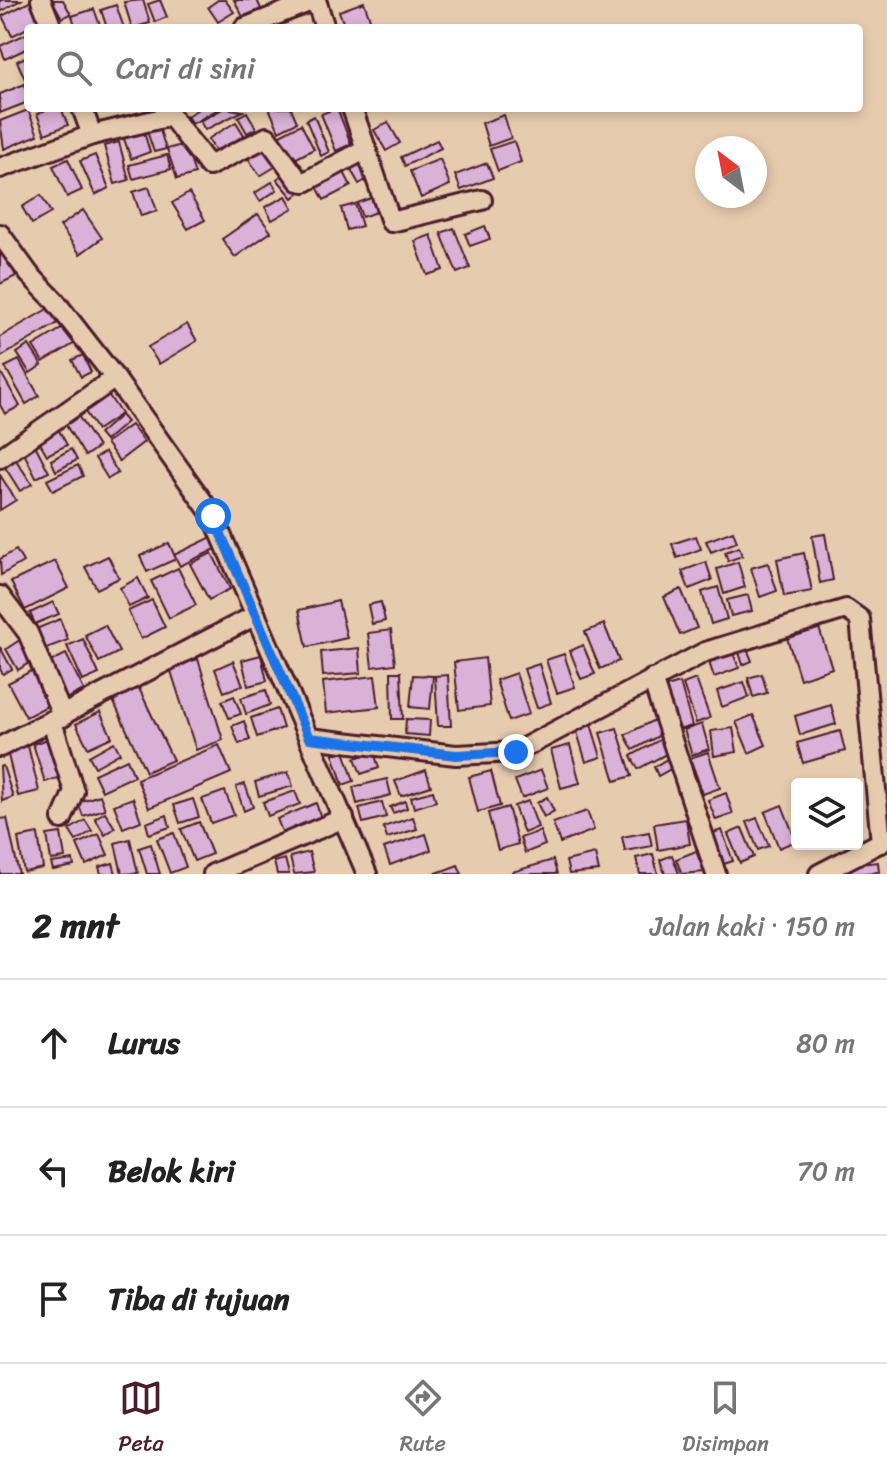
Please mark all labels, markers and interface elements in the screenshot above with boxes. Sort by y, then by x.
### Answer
search box [24,24,863,112]
text: Cari di sini [116,41,255,95]
icon: search [52,46,96,90]
north arrow [695,136,767,208]
route start [195,498,231,534]
route end [498,734,534,770]
map controls [791,778,863,850]
button: layers [791,778,863,850]
text: 2 mnt [32,896,119,956]
text: Jalan kaki · 150 m [650,903,855,949]
text: Lurus [108,1016,180,1070]
text: 80 m [796,1020,855,1066]
icon: ahead [32,1021,76,1065]
text: Belok kiri [108,1144,235,1198]
text: 70 m [797,1148,855,1194]
icon: left [32,1149,76,1193]
text: Tiba di tujuan [108,1272,289,1326]
icon: arrive [32,1277,76,1321]
tab: Peta [118,1376,163,1463]
tab: Rute [400,1376,446,1463]
tab: Disimpan [682,1376,769,1463]

